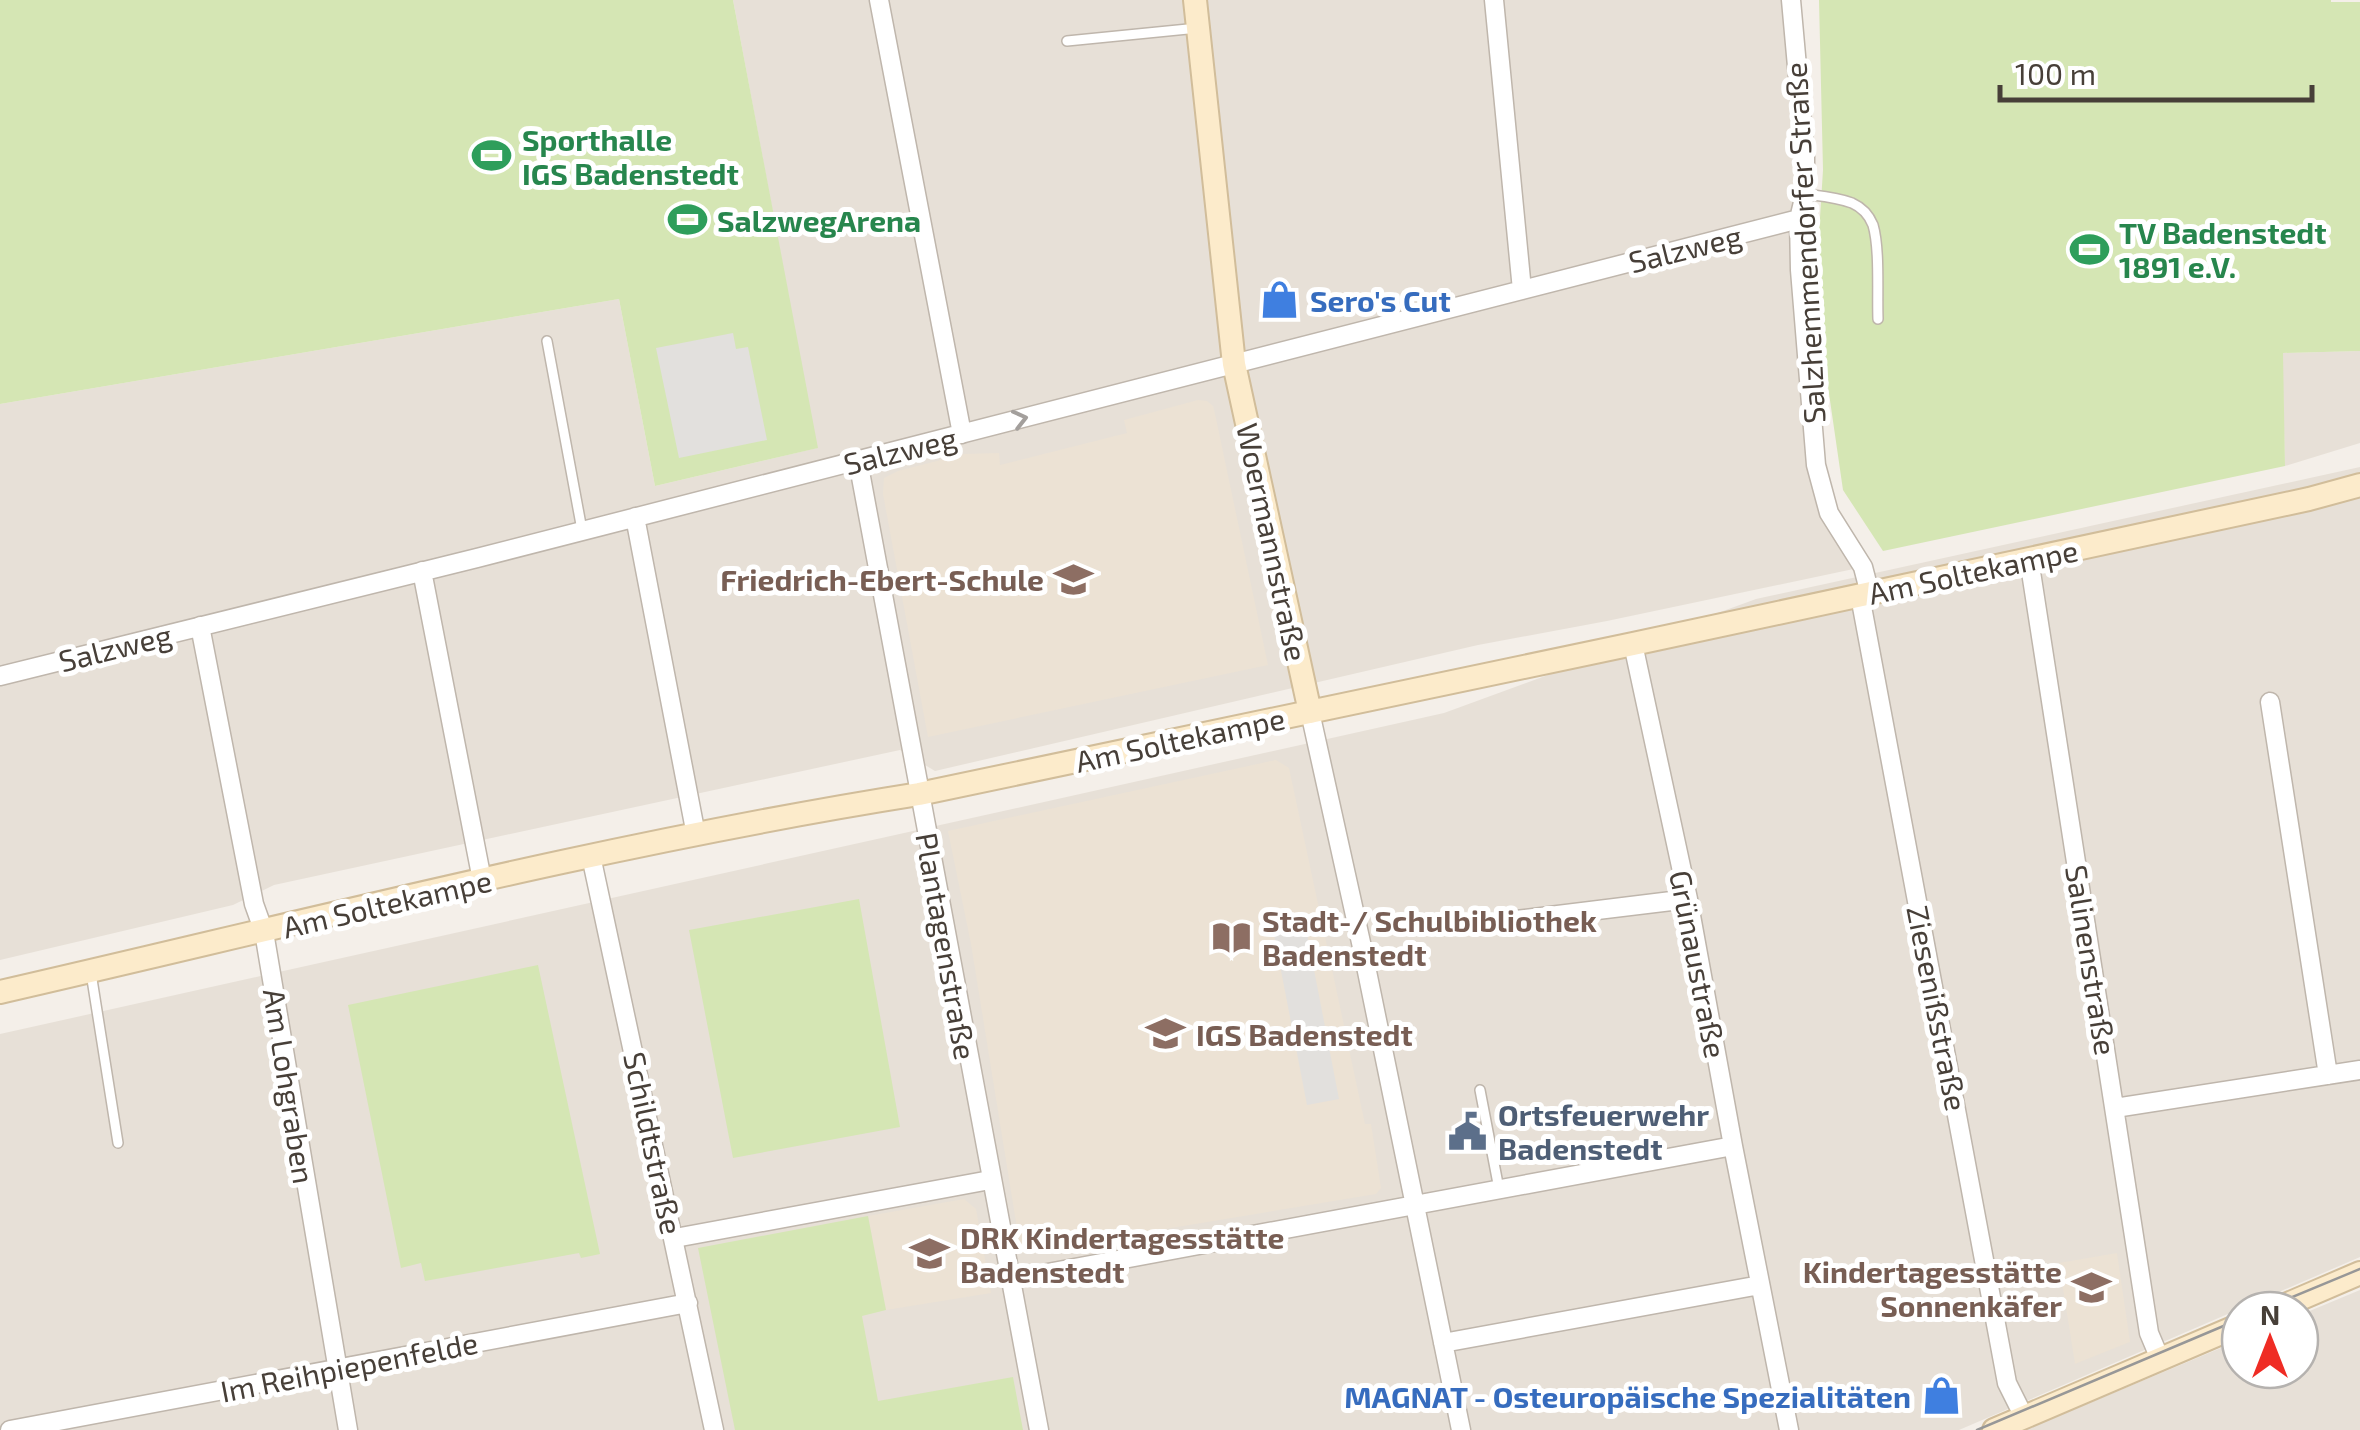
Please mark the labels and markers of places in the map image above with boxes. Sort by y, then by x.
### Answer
place label: Sporthalle IGS Badenstedt [522,121,739,191]
sports icon: Sporthalle IGS Badenstedt [471,135,513,177]
sports icon: SalzwegArena [666,199,708,241]
place label: SalzwegArena [717,202,921,238]
place label: TV Badenstedt 1891 e.V. [2119,214,2327,284]
sports icon: TV Badenstedt 1891 e.V. [2068,228,2110,270]
shop icon: Sero's Cut [1259,279,1301,321]
place label: Sero's Cut [1310,282,1451,318]
school or university icon: Friedrich-Ebert-Schule [1053,558,1095,600]
place label: Friedrich-Ebert-Schule [720,561,1044,597]
place label: Stadt-/ Schulbibliothek Badenstedt [1262,902,1597,972]
library icon: Stadt-/ Schulbibliothek Badenstedt [1211,916,1253,958]
school or university icon: IGS Badenstedt [1145,1013,1187,1055]
place label: IGS Badenstedt [1196,1016,1413,1052]
place label: Ortsfeuerwehr Badenstedt [1498,1096,1709,1166]
public building icon: Ortsfeuerwehr Badenstedt [1447,1110,1489,1152]
place label: DRK Kindertagesstätte Badenstedt [960,1219,1284,1289]
school or university icon: DRK Kindertagesstätte Badenstedt [909,1233,951,1275]
place label: Kindertagesstätte Sonnenkäfer [1803,1253,2062,1323]
school or university icon: Kindertagesstätte Sonnenkäfer [2071,1267,2113,1309]
shop icon: MAGNAT - Osteuropäische Spezialitäten [1920,1375,1962,1417]
place label: MAGNAT - Osteuropäische Spezialitäten [1344,1378,1911,1414]

